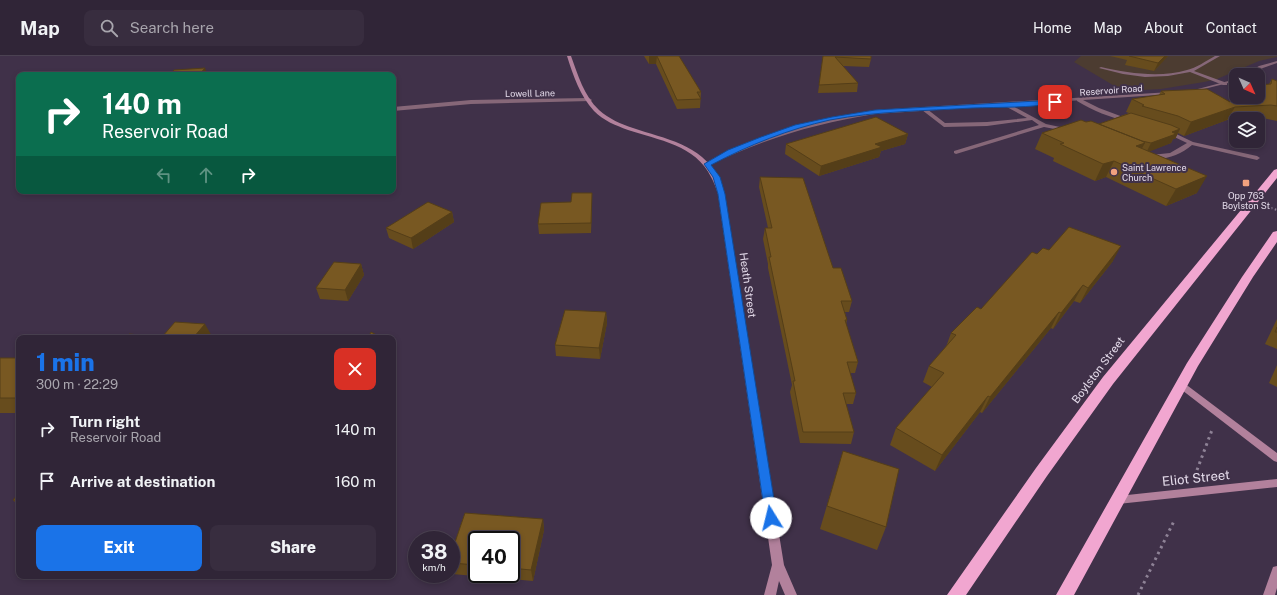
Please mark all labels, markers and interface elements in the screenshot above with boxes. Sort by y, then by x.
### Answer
search box [84,10,364,46]
text: Map [20,17,60,39]
icon: search [98,17,120,39]
text: Search here [130,19,214,36]
text: Home [1033,20,1072,36]
text: Map [1094,20,1122,36]
text: About [1144,20,1184,36]
text: Contact [1206,20,1257,36]
north arrow [1229,68,1265,104]
map controls [1229,68,1265,148]
street label: Reservoir Road [1079,82,1143,98]
pin [1038,85,1072,119]
text: 140 m [102,87,182,120]
street label: Lowell Lane [505,87,555,99]
icon: right [36,88,88,140]
icon: arrive [1044,91,1066,113]
button: layers [1229,112,1265,148]
text: Reservoir Road [102,121,228,142]
place label: Saint Lawrence Church [1122,162,1187,183]
icon: left [153,164,175,186]
icon: ahead [195,164,217,186]
icon: right [237,164,259,186]
marker: Saint Lawrence Church [1109,167,1119,177]
marker: Opp 763 Boylston St [1241,178,1251,188]
place label: Opp 763 Boylston St [1222,190,1271,211]
street label: Heath Street [737,252,759,318]
street label: Boylston Street [1069,335,1127,405]
text: 1 min [36,348,95,376]
button: close [334,348,376,390]
text: 300 m · 22:29 [36,377,118,392]
text: Turn right [70,413,140,430]
icon: right [36,418,58,440]
text: 140 m [335,421,376,438]
text: Reservoir Road [70,430,161,445]
street label: Eliot Street [1161,467,1231,489]
icon: arrive [36,470,58,492]
text: Arrive at destination [70,473,215,490]
text: 160 m [335,473,376,490]
position arrow [750,497,792,539]
button: Exit [36,525,202,571]
button: Share [210,525,376,571]
speed limit sign: 40 [468,531,520,583]
text: 38 [421,540,447,564]
text: km/h [422,561,446,573]

